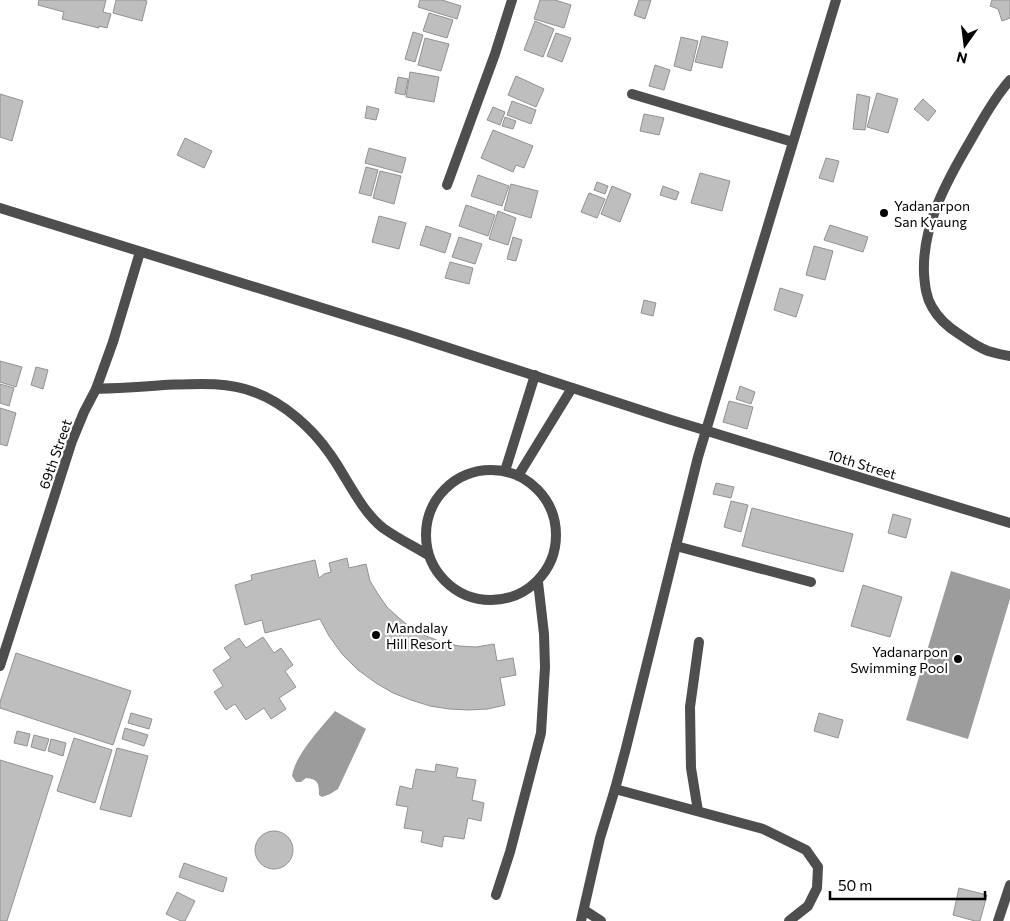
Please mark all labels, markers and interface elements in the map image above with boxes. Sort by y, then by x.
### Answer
north arrow [940,20,990,70]
text: N [955,49,969,68]
place label: Yadanarpon San Kyaung [894,197,970,230]
marker: Yadanarpon San Kyaung [878,207,890,219]
street label: 69th Street [35,417,75,491]
street label: 10th Street [825,445,899,483]
place label: Mandalay Hill Resort [386,619,453,652]
marker: Mandalay Hill Resort [370,629,382,641]
place label: Yadanarpon Swimming Pool [850,643,948,676]
marker: Yadanarpon Swimming Pool [952,653,964,665]
scale bar [830,868,985,900]
text: 50 m [838,876,872,894]

